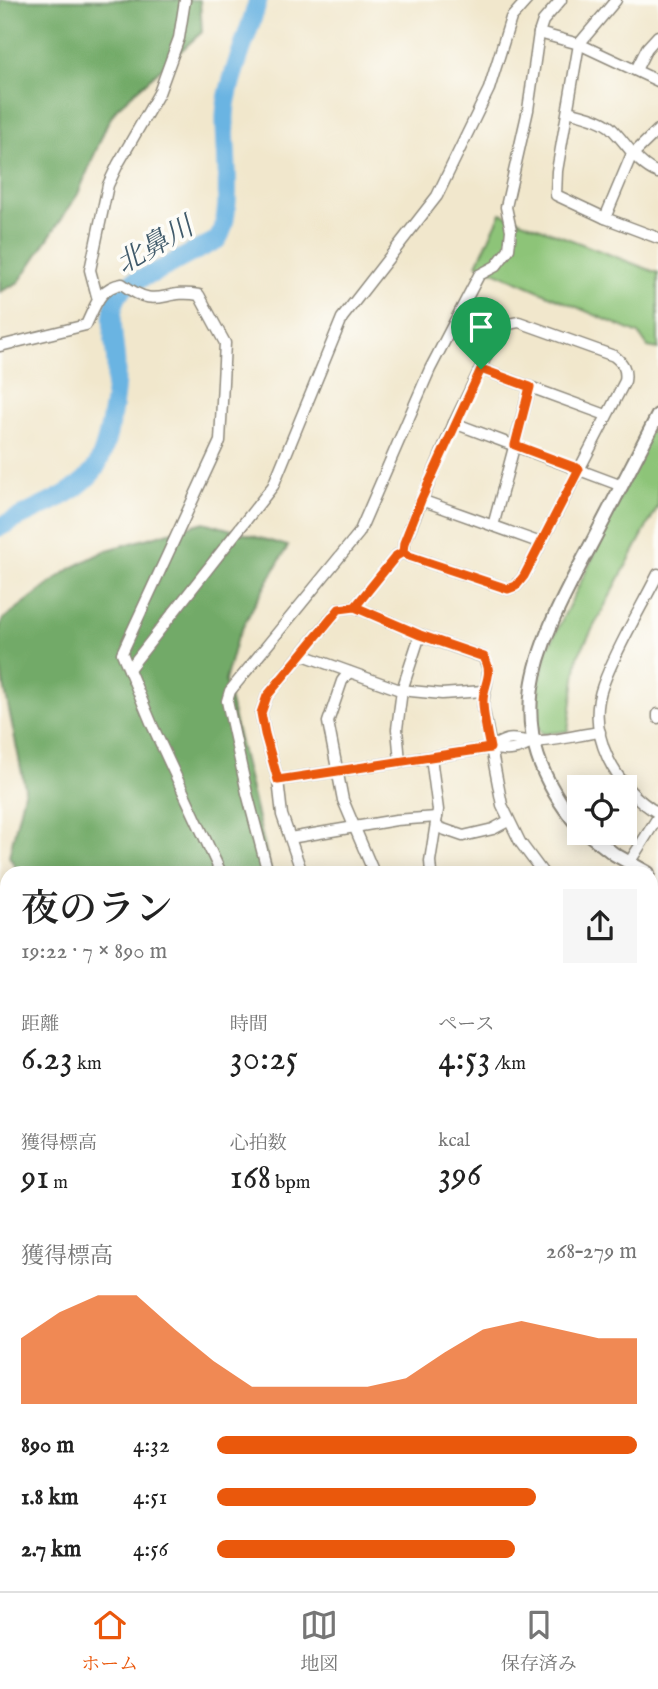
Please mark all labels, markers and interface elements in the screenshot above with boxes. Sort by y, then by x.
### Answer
water label: 北鼻川 [110,209,203,282]
pin [451,297,511,369]
icon: arrive [462,308,500,346]
map controls [567,775,637,845]
button: locate [567,775,637,845]
text: 夜のラン [21,887,173,935]
button: share [563,889,637,963]
text: 19:22 · 7 × 890 m [21,937,167,966]
text: 距離 [21,1013,59,1037]
text: 時間 [230,1013,268,1037]
text: ペース [438,1013,494,1037]
text: 6.23 [21,1037,73,1082]
text: 30:25 [230,1037,298,1082]
text: 4:53 [438,1037,490,1082]
text: km [73,1052,102,1076]
text: /km [490,1052,526,1076]
text: kcal [438,1129,470,1153]
text: 獲得標高 [21,1132,97,1156]
text: 心拍数 [230,1132,287,1156]
text: 396 [438,1153,481,1198]
text: 91 [21,1156,49,1201]
text: 168 [230,1156,271,1201]
text: m [49,1171,68,1195]
text: bpm [271,1171,310,1195]
text: 268–279 m [546,1237,637,1266]
text: 獲得標高 [21,1242,113,1271]
text: 890 m [21,1431,74,1460]
text: 4:32 [133,1431,170,1460]
text: 1.8 km [21,1483,79,1512]
text: 4:51 [133,1483,167,1512]
text: 2.7 km [21,1535,81,1564]
text: 4:56 [133,1535,168,1564]
tab: ホーム [81,1606,138,1677]
tab: 地図 [300,1606,339,1677]
tab: 保存済み [501,1606,577,1677]

